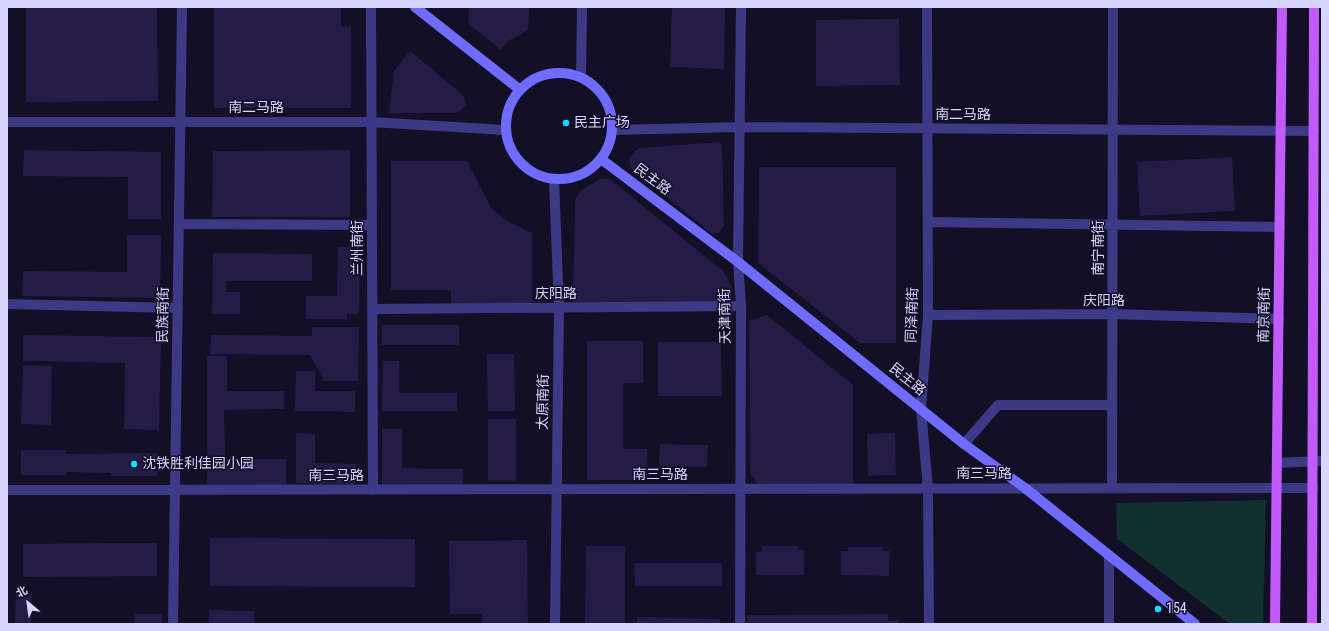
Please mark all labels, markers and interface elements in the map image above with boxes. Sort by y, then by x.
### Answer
street label: 南二马路 [228,100,284,116]
street label: 南二马路 [935,107,991,123]
place label: 民主广场 [574,115,630,131]
marker: 民主广场 [561,118,571,128]
street label: 民主路 [630,161,674,199]
street label: 兰州南街 [350,220,366,276]
street label: 南宁南街 [1091,220,1107,276]
street label: 庆阳路 [535,286,577,302]
street label: 民族南街 [155,287,173,343]
street label: 同泽南街 [904,287,922,343]
street label: 南京南街 [1256,287,1274,343]
street label: 天津南街 [717,288,735,344]
street label: 庆阳路 [1083,293,1125,309]
street label: 民主路 [885,360,929,400]
street label: 太原南街 [535,374,553,430]
place label: 沈铁胜利佳园小园 [142,456,254,472]
marker: 沈铁胜利佳园小园 [129,459,139,469]
street label: 南三马路 [956,466,1012,482]
street label: 南三马路 [632,467,688,483]
street label: 南三马路 [308,468,364,484]
north arrow [8,583,48,623]
text: 北 [14,584,30,600]
place label: 154 [1166,601,1187,617]
marker: 154 [1153,604,1163,614]

